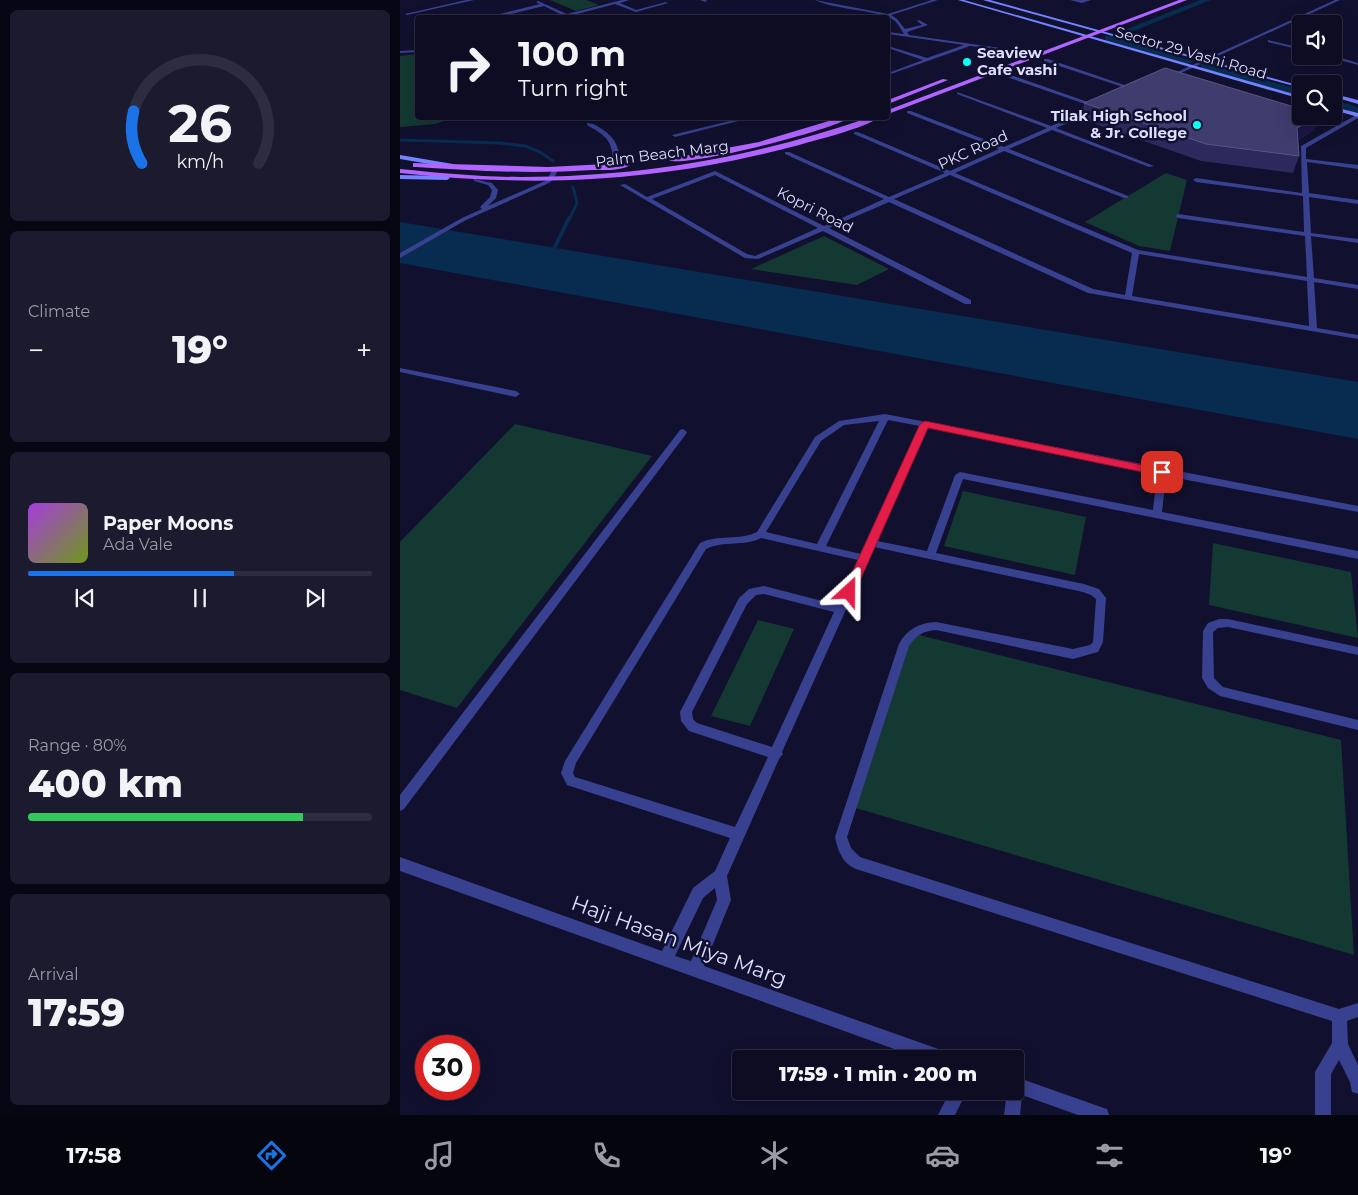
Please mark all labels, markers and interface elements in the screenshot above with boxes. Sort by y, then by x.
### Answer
map controls [1292,15,1342,125]
button: sound [1292,15,1342,65]
street label: Sector 29 Vashi Road [1113,22,1269,83]
text: 100 m [518,32,626,75]
icon: right [435,35,500,100]
place label: Seaview Cafe vashi [977,43,1057,79]
marker: Seaview Cafe vashi [961,56,973,68]
text: Turn right [518,75,628,102]
button: search [1292,75,1342,125]
text: 26 [168,92,232,155]
place label: Tilak High School & Jr. College [1051,106,1187,142]
marker: Tilak High School & Jr. College [1191,119,1203,131]
street label: PKC Road [935,126,1011,173]
street label: Palm Beach Marg [594,136,730,171]
text: km/h [176,151,224,172]
street label: Kopri Road [774,182,857,237]
text: Climate [28,302,90,321]
text: 19° [172,326,228,373]
text: − [28,333,44,367]
text: + [356,333,372,367]
pin [1141,451,1183,493]
icon: arrive [1148,458,1176,486]
text: Paper Moons [103,512,233,535]
text: Ada Vale [103,535,173,554]
position arrow [822,565,874,617]
icon: previous [71,584,99,612]
icon: pause [186,584,214,612]
icon: next [301,584,329,612]
text: Range · 80% [28,736,127,755]
text: 400 km [28,760,183,807]
street label: Haji Hasan Miya Marg [568,890,790,991]
text: Arrival [28,965,78,984]
text: 17:59 [28,989,125,1036]
speed limit sign: 30 [415,1035,480,1100]
text: 17:59 · 1 min · 200 m [779,1063,977,1086]
icon: directions [254,1138,289,1173]
icon: music [422,1138,457,1173]
icon: phone [589,1138,624,1173]
icon: climate [757,1138,792,1173]
icon: car [925,1138,960,1173]
icon: filters [1092,1138,1127,1173]
text: 17:58 [66,1142,122,1169]
text: 19° [1260,1142,1292,1169]

